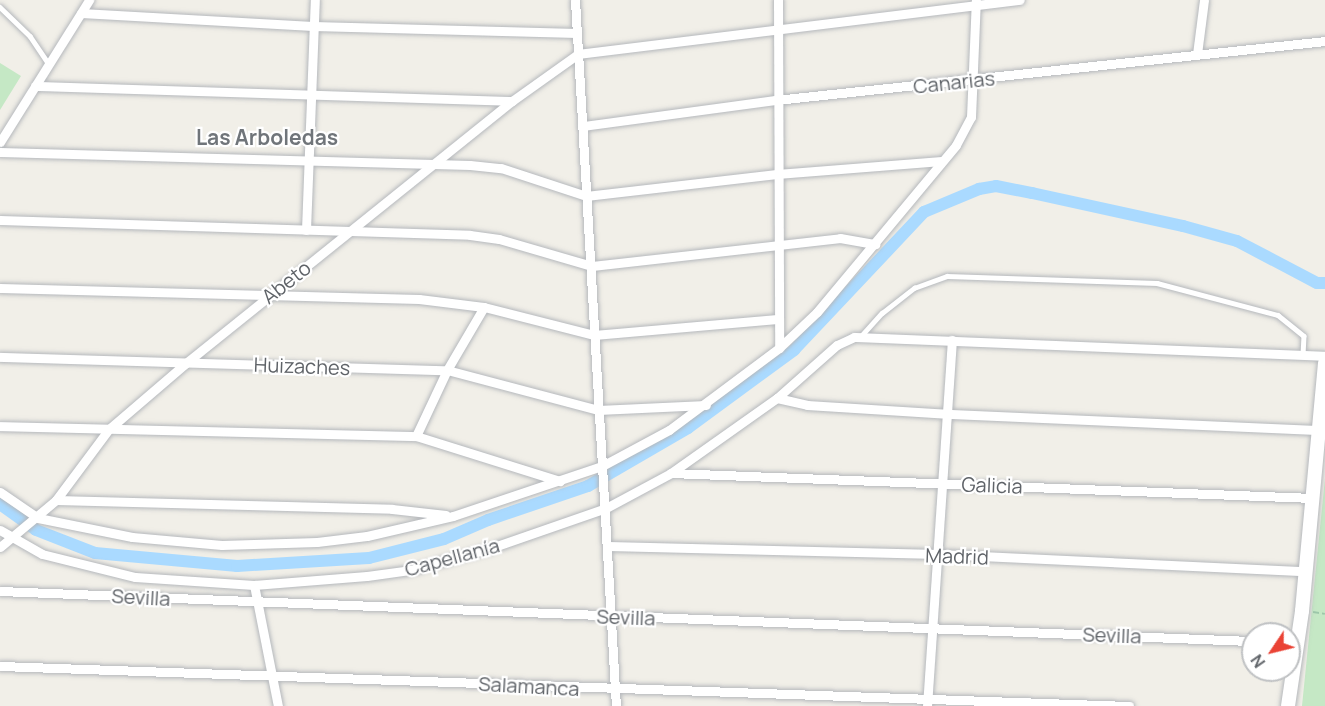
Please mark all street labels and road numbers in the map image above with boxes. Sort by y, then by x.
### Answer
street label: Canarias [912,66,996,98]
street label: Abeto [257,255,315,309]
street label: Huizaches [253,352,351,380]
street label: Galicia [961,472,1023,498]
street label: Capellanía [402,533,502,581]
street label: Madrid [925,543,989,569]
street label: Sevilla [111,583,171,611]
street label: Sevilla [596,604,656,630]
street label: Sevilla [1082,622,1142,648]
street label: Salamanca [478,671,580,701]

